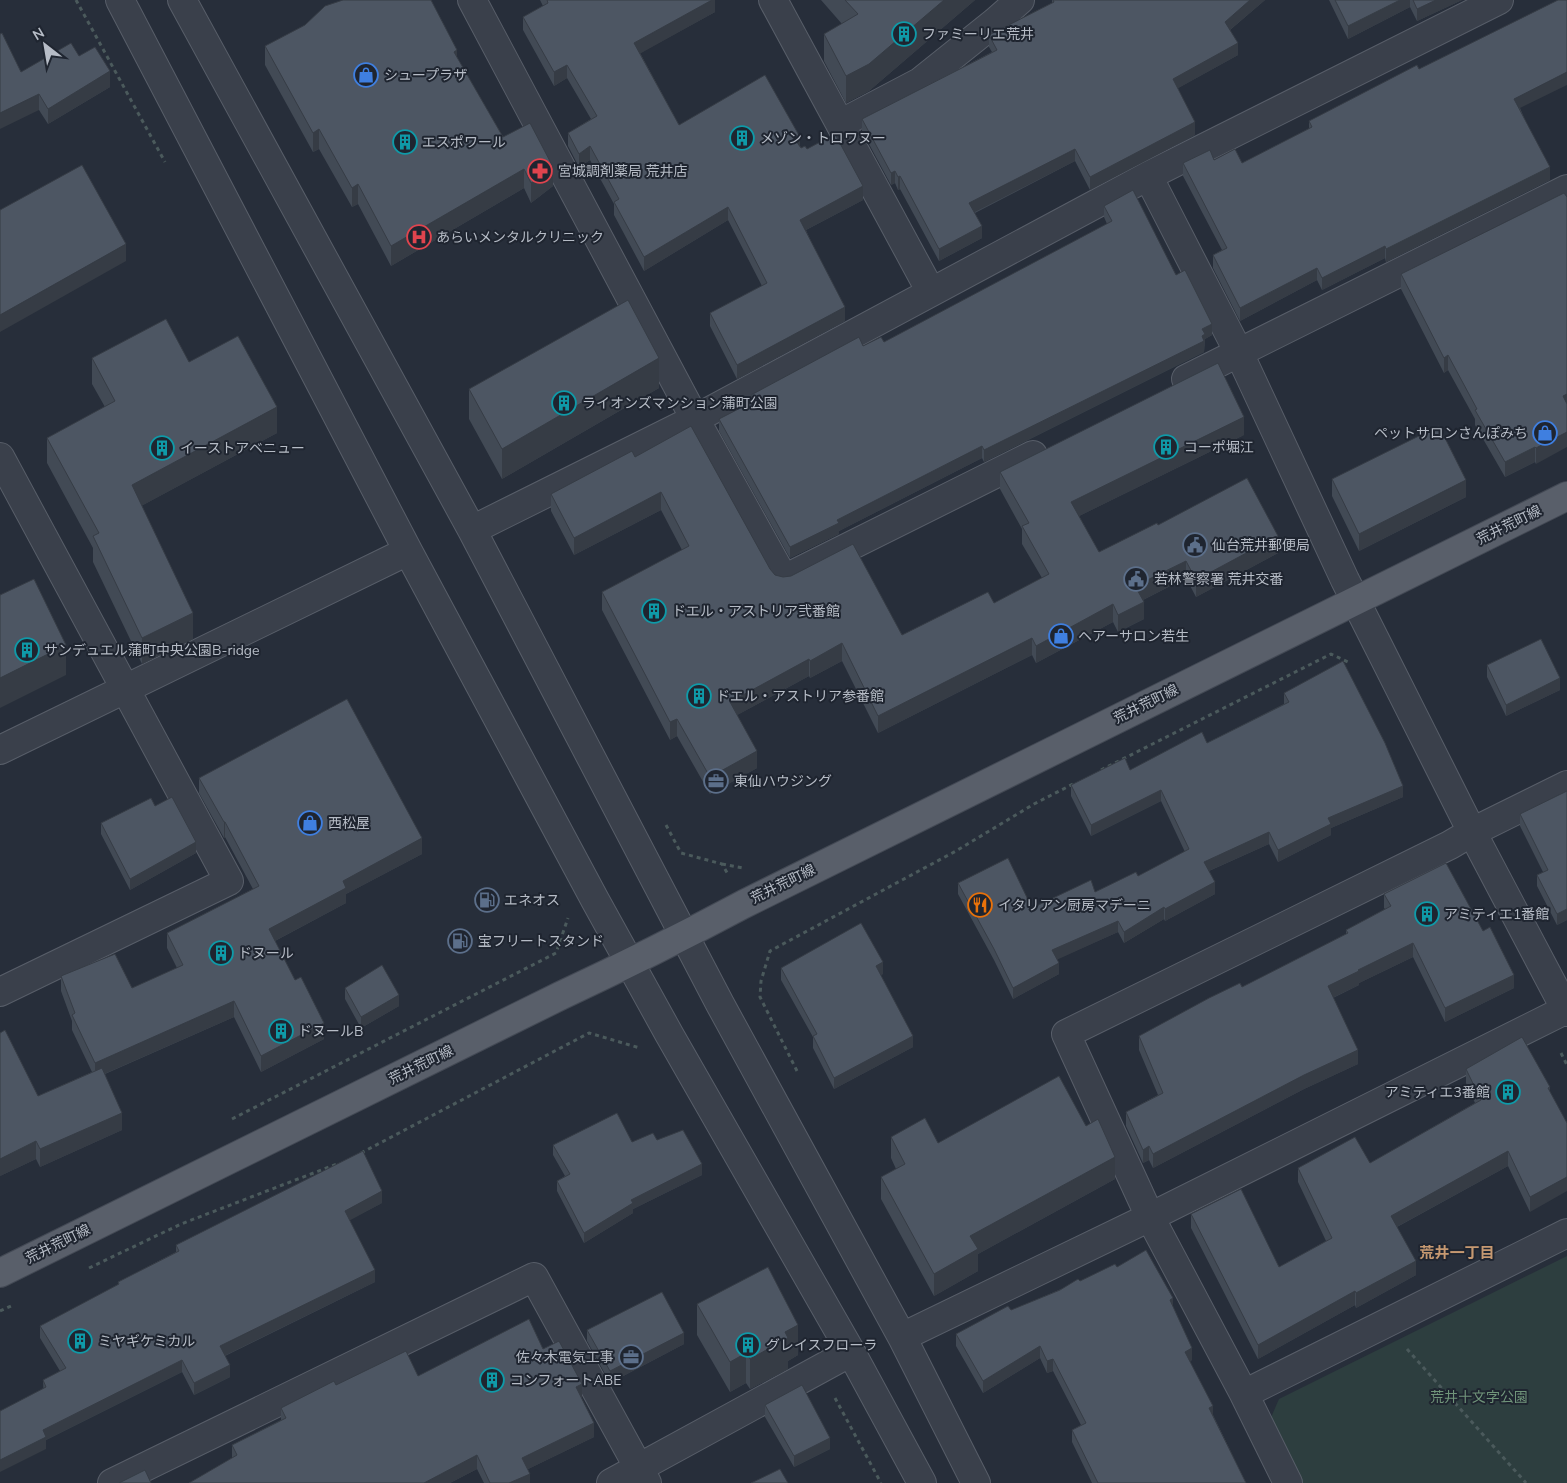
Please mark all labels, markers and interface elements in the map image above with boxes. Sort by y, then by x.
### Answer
north arrow [20,20,70,70]
building icon: ファミーリエ荒井 [891,21,917,47]
text: N [29,23,48,45]
place label: ファミーリエ荒井 [922,25,1034,44]
shop icon: シュープラザ [353,62,379,88]
place label: シュープラザ [384,66,467,85]
building icon: メゾン・トロワヌー [729,125,755,151]
building icon: エスポワール [392,129,418,155]
place label: メゾン・トロワヌー [760,129,886,148]
place label: エスポワール [422,133,506,152]
pharmacy icon: 宮城調剤薬局 荒井店 [527,158,553,184]
place label: 宮城調剤薬局 荒井店 [558,162,688,181]
hospital icon: あらいメンタルクリニック [406,224,432,250]
place label: あらいメンタルクリニック [436,228,604,247]
building icon: ライオンズマンション蒲町公園 [551,390,577,416]
place label: ライオンズマンション蒲町公園 [582,394,778,413]
shop icon: ペットサロンさんぽみち [1532,420,1558,446]
place label: ペットサロンさんぽみち [1374,424,1528,443]
building icon: コーポ堀江 [1153,434,1179,460]
building icon: イーストアベニュー [149,435,175,461]
place label: コーポ堀江 [1184,438,1254,457]
place label: イーストアベニュー [180,439,305,458]
street label: 荒井荒町線 [1473,501,1545,549]
public building icon: 仙台荒井郵便局 [1182,532,1208,558]
place label: 仙台荒井郵便局 [1212,536,1310,555]
public building icon: 若林警察署 荒井交番 [1123,566,1149,592]
place label: 若林警察署 荒井交番 [1154,570,1284,589]
building icon: ドエル・アストリア弐番館 [641,598,667,624]
place label: ドエル・アストリア弐番館 [672,602,840,621]
shop icon: ヘアーサロン若生 [1048,623,1074,649]
place label: ヘアーサロン若生 [1078,627,1189,646]
building icon: サンデュエル蒲町中央公園B-ridge [14,637,40,663]
place label: サンデュエル蒲町中央公園B-ridge [44,641,259,660]
street label: 荒井荒町線 [1110,680,1182,728]
building icon: ドエル・アストリア参番館 [686,683,712,709]
place label: ドエル・アストリア参番館 [716,687,884,706]
office icon: 東仙ハウジング [703,768,729,794]
place label: 東仙ハウジング [734,772,832,791]
shop icon: 西松屋 [297,810,323,836]
place label: 西松屋 [328,814,370,833]
street label: 荒井荒町線 [747,860,819,908]
fuel station icon: エネオス [474,887,500,913]
place label: エネオス [504,891,560,910]
restaurant icon: イタリアン厨房マデーニ [967,892,993,918]
place label: イタリアン厨房マデーニ [998,896,1151,915]
building icon: アミティエ1番館 [1414,901,1440,927]
place label: アミティエ1番館 [1444,905,1549,924]
fuel station icon: 宝フリートスタンド [447,928,473,954]
place label: 宝フリートスタンド [478,932,604,951]
building icon: ドヌール [208,940,234,966]
place label: ドヌール [238,944,294,963]
building icon: ドヌールB [268,1018,294,1044]
place label: ドヌールB [298,1022,363,1041]
street label: 荒井荒町線 [385,1041,457,1089]
building icon: アミティエ3番館 [1495,1079,1521,1105]
place label: アミティエ3番館 [1385,1083,1490,1102]
street label: 荒井荒町線 [22,1220,94,1268]
district label: 荒井一丁目 [1419,1243,1495,1263]
building icon: ミヤギケミカル [67,1328,93,1354]
place label: ミヤギケミカル [98,1332,196,1351]
building icon: グレイスフローラ [735,1332,761,1358]
place label: グレイスフローラ [766,1336,878,1355]
office icon: 佐々木電気工事 [618,1344,644,1370]
place label: 佐々木電気工事 [516,1348,614,1367]
building icon: コンフォートABE [479,1367,505,1393]
place label: コンフォートABE [510,1371,621,1390]
park label: 荒井十文字公園 [1430,1388,1528,1407]

